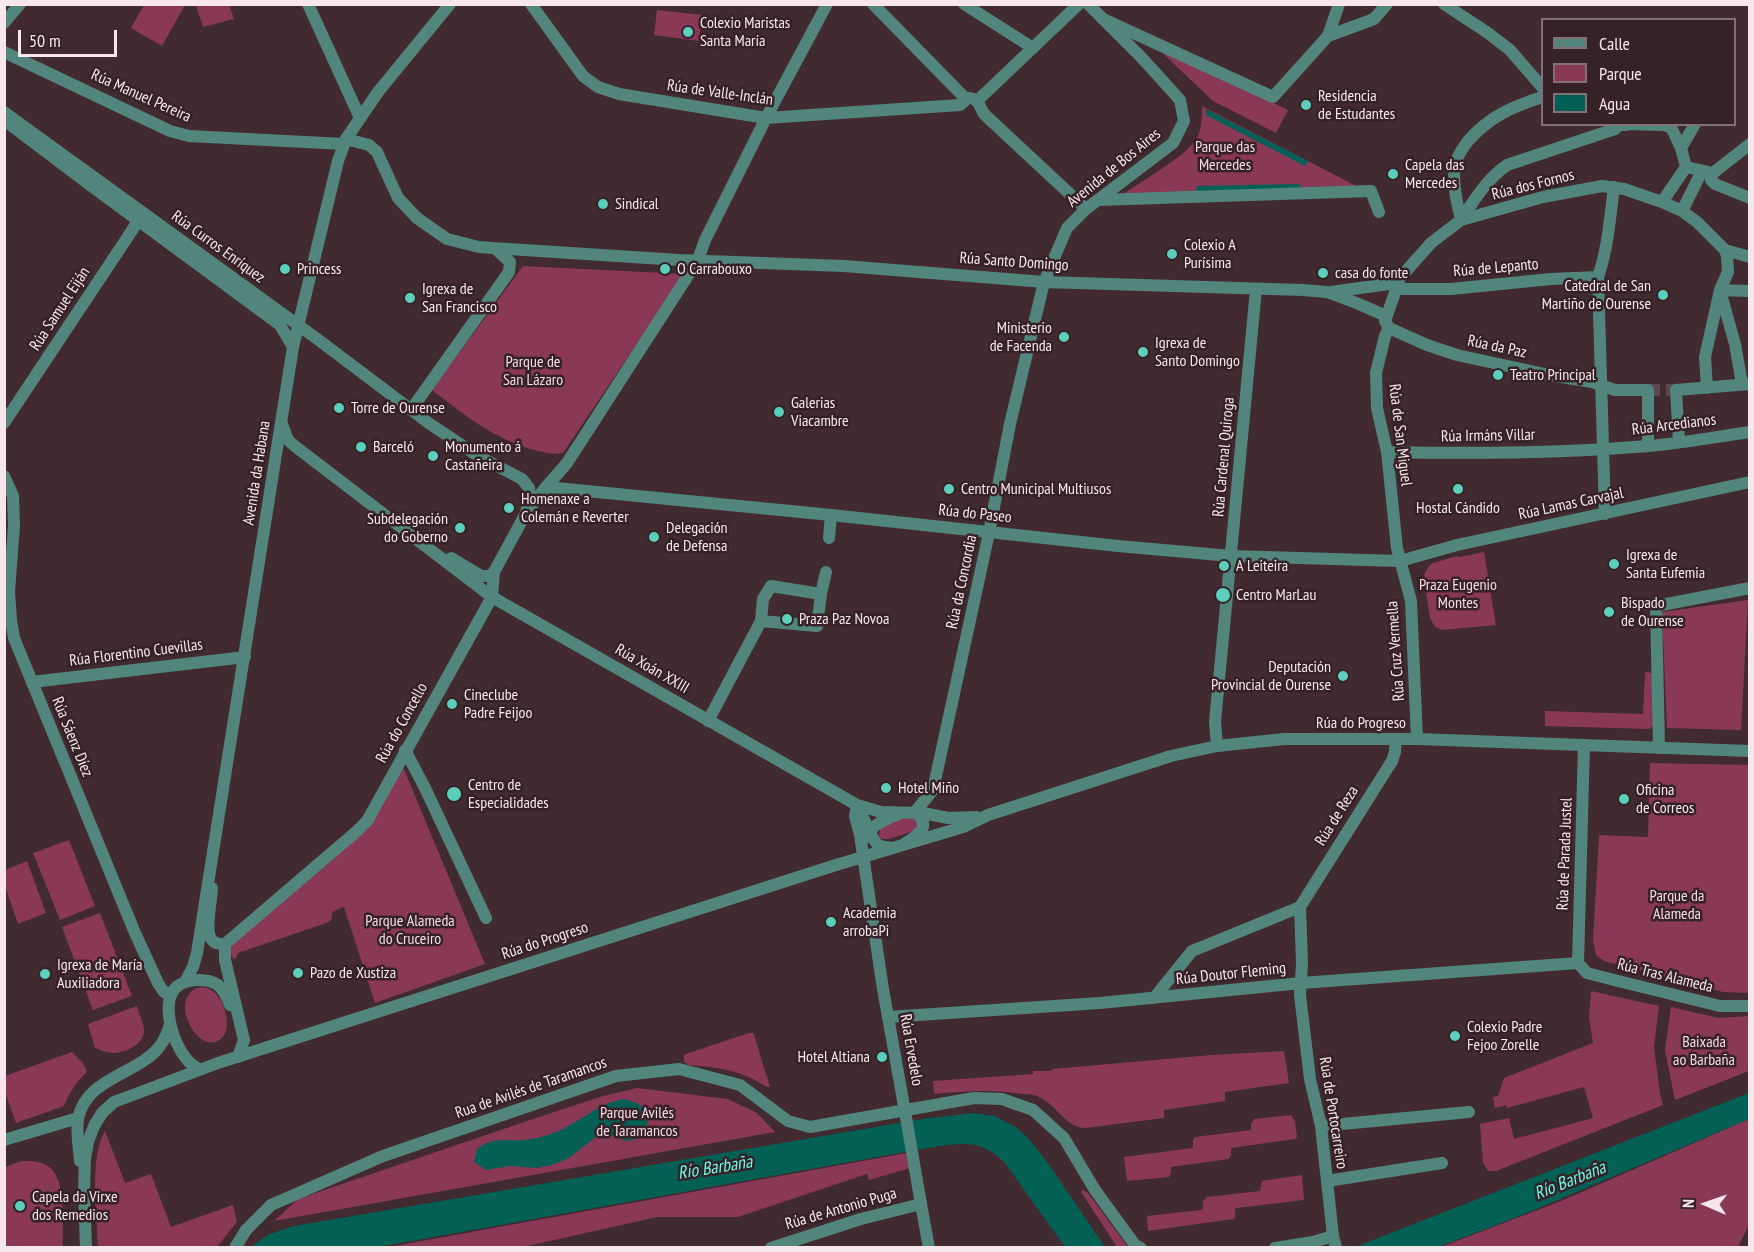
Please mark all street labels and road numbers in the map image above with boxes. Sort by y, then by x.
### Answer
street label: Rúa Manuel Pereira [88,65,194,127]
street label: Rúa de Valle-Inclán [666,76,774,110]
street label: Avenida de Bos Aires [1063,124,1165,212]
street label: Rúa dos Fornos [1490,165,1576,205]
street label: Rúa Curros Enríquez [168,207,268,287]
street label: Rúa Santo Domingo [959,249,1069,275]
street label: Rúa de Lepanto [1453,255,1539,281]
street label: Rúa Samuel Eiján [26,264,94,354]
street label: Rúa da Paz [1466,331,1528,363]
street label: Rúa de San Miguel [1384,383,1416,487]
street label: Rúa Cardenal Quiroga [1209,396,1239,518]
street label: Rúa Arcedianos [1631,410,1717,440]
street label: Avenida da Habana [239,419,275,527]
street label: Rúa Irmáns Villar [1441,426,1535,446]
street label: Rúa Lamas Carvajal [1517,483,1625,525]
street label: Rúa do Paseo [937,501,1013,527]
street label: Rúa da Concordia [943,533,981,631]
street label: Rúa Cruz Vermella [1383,600,1409,702]
street label: Rúa Florentino Cuevillas [68,635,204,671]
street label: Rúa Xoán XXIII [612,640,692,698]
street label: Rúa do Concello [372,679,432,767]
street label: Rúa Sáenz Díez [47,694,97,780]
street label: Rúa do Progreso [1316,713,1406,733]
street label: Rúa de Reza [1311,782,1363,850]
street label: Rúa de Parada Justel [1553,797,1577,911]
street label: Rúa do Progreso [499,918,591,964]
street label: Rúa Tras Alameda [1615,955,1715,997]
street label: Rúa Doutor Fleming [1175,959,1287,989]
street label: Rúa Ervedelo [895,1013,927,1087]
street label: Rua de Avilés de Taramancos [453,1053,609,1123]
street label: Rúa de Portocarreiro [1315,1056,1351,1170]
street label: Rúa de Antonio Puga [783,1184,899,1234]

